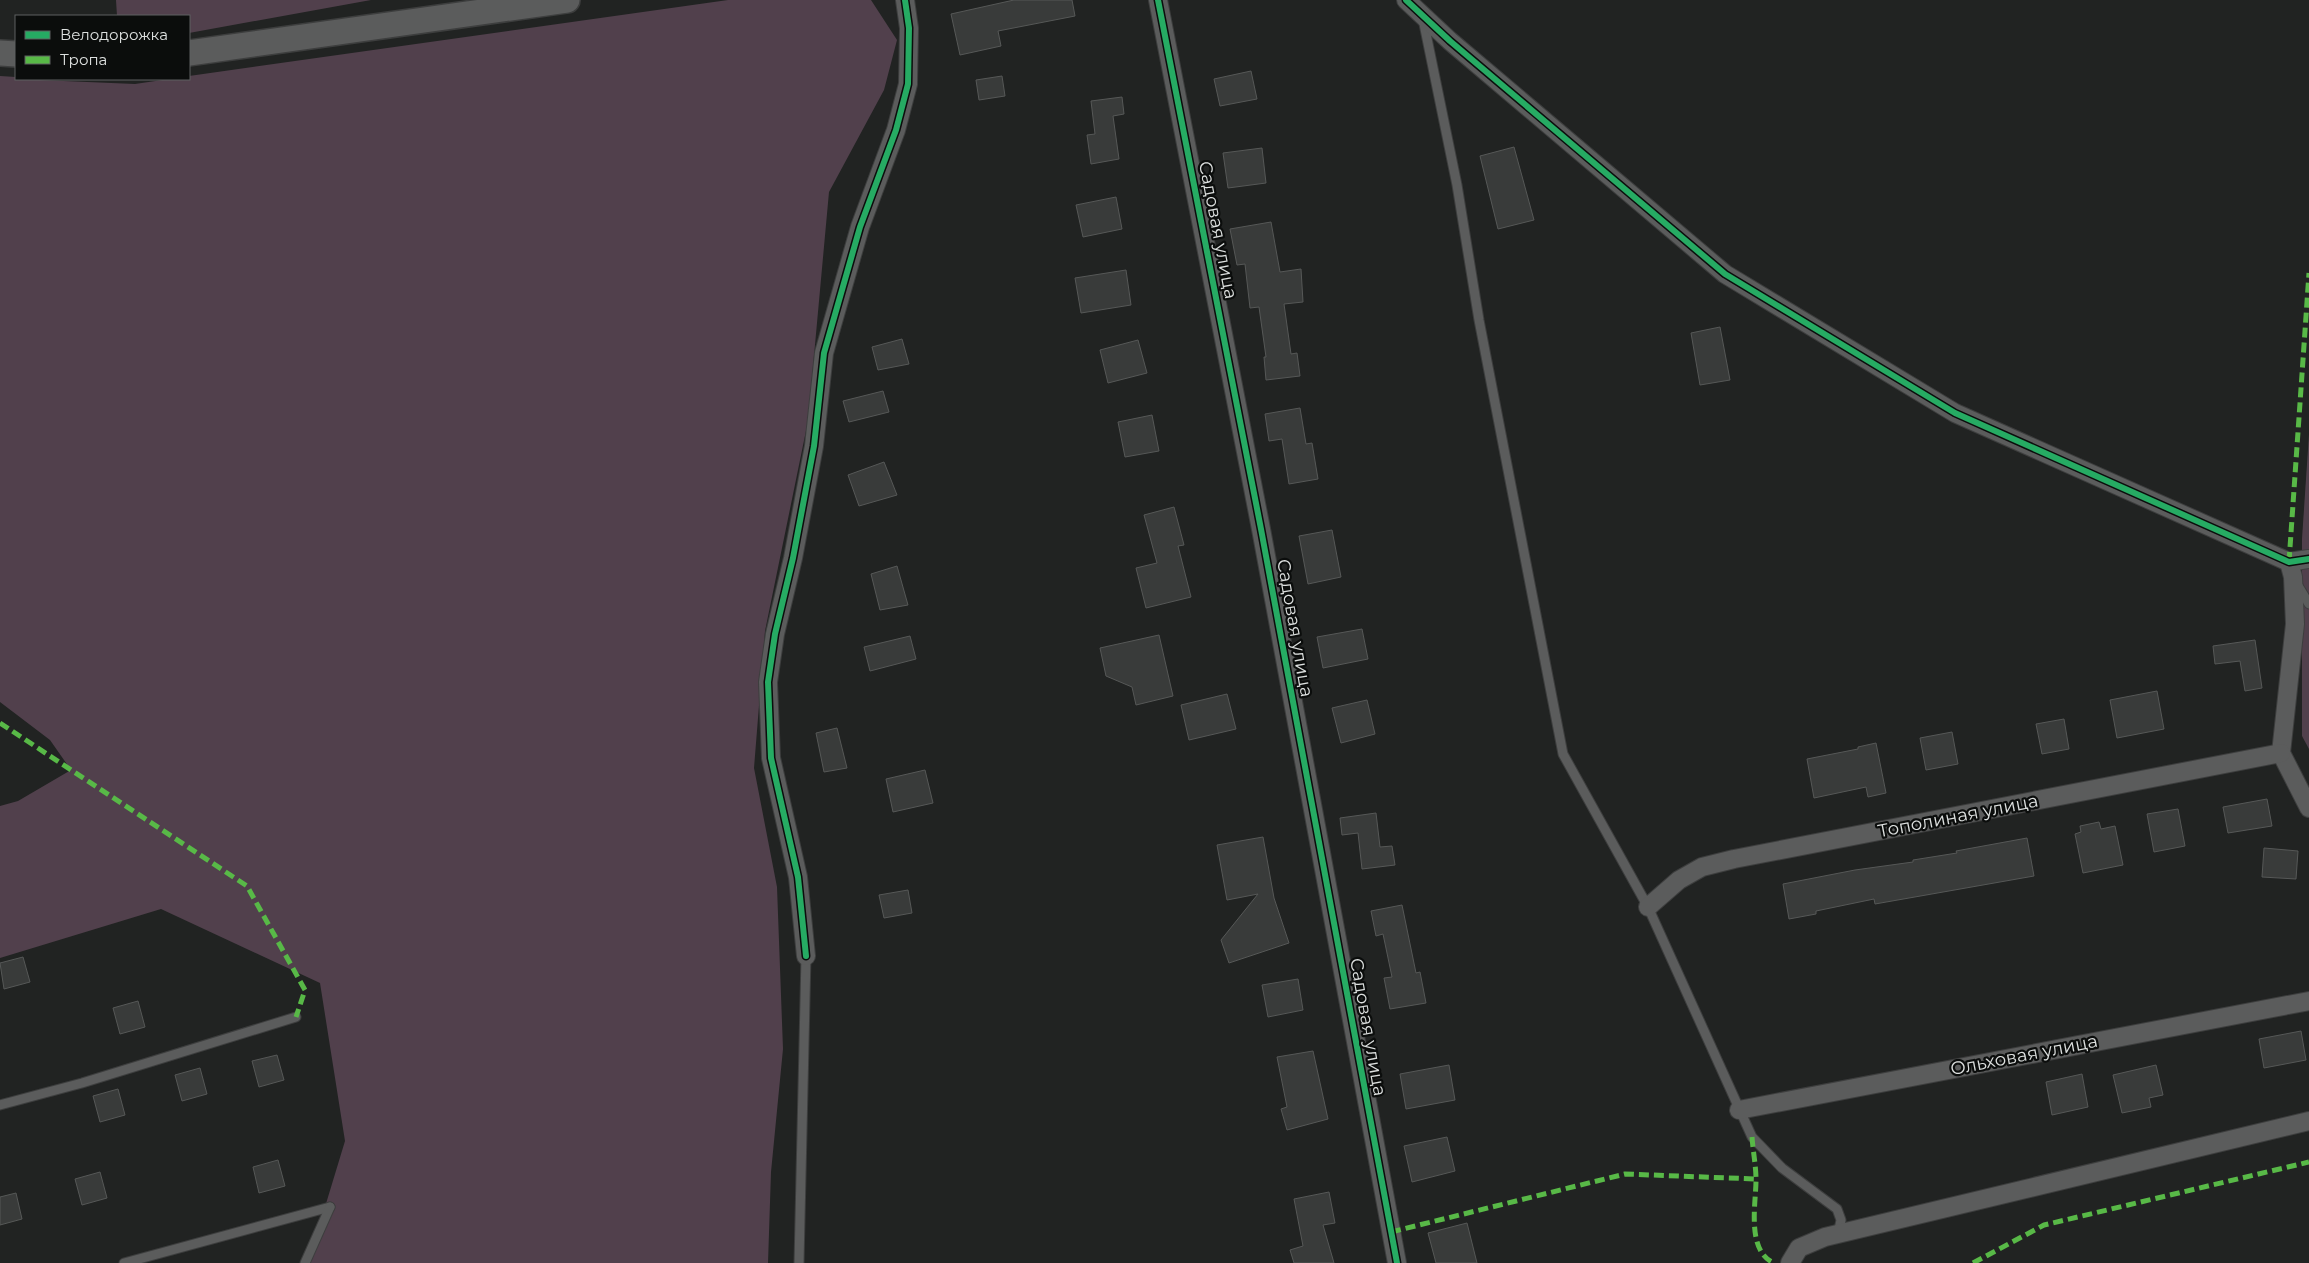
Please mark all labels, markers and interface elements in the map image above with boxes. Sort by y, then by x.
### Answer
legend [15,15,190,80]
text: Велодорожка [60,25,168,44]
text: Тропа [60,50,107,69]
street label: Садовая улица [1194,159,1242,301]
street label: Садовая улица [1272,557,1318,699]
street label: Тополиная улица [1876,790,2040,842]
street label: Садовая улица [1345,956,1391,1098]
street label: Ольховая улица [1948,1030,2100,1080]

